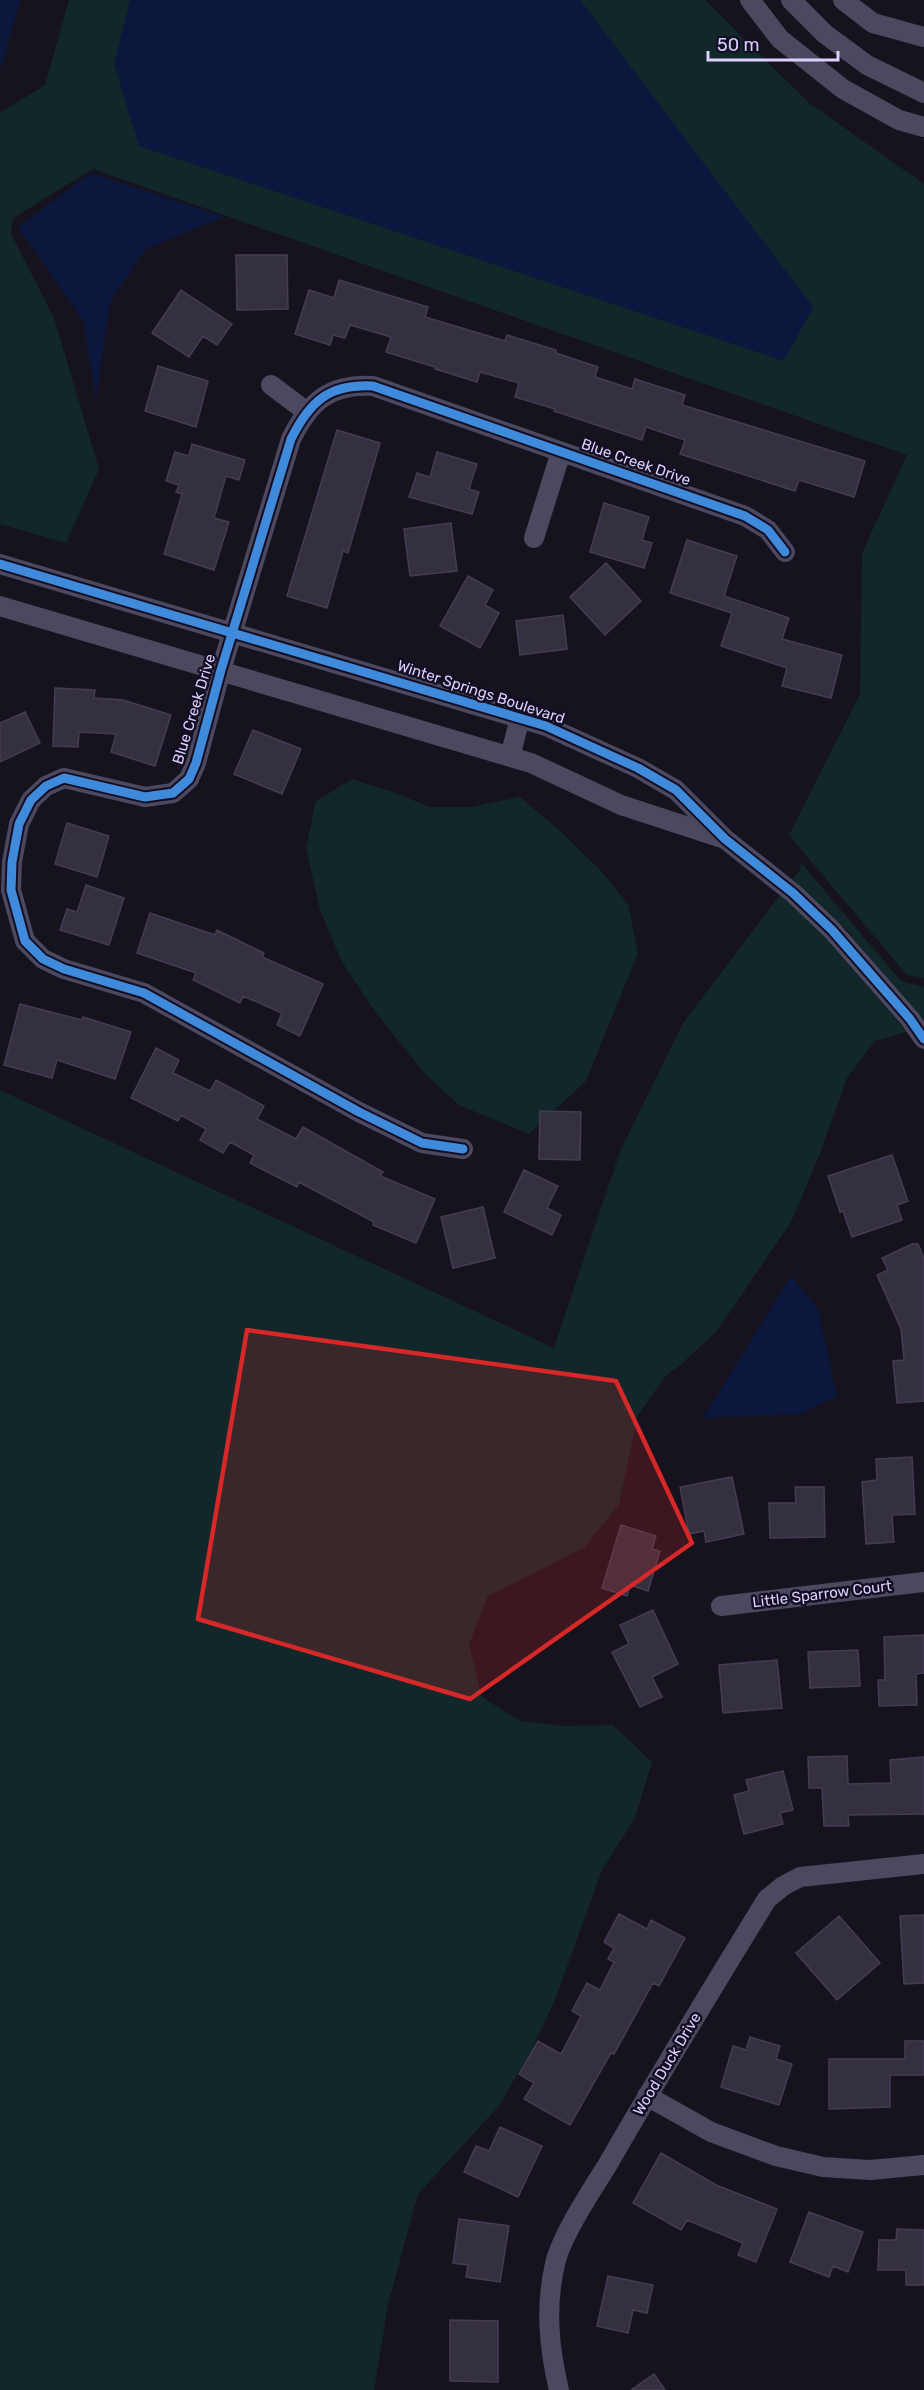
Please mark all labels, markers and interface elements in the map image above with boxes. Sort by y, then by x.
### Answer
scale bar [708,24,838,62]
text: 50 m [717,34,760,56]
street label: Blue Creek Drive [579,435,693,489]
street label: Blue Creek Drive [169,652,219,766]
street label: Winter Springs Boulevard [395,656,567,728]
street label: Little Sparrow Court [751,1577,893,1611]
street label: Wood Duck Drive [629,2009,705,2119]

